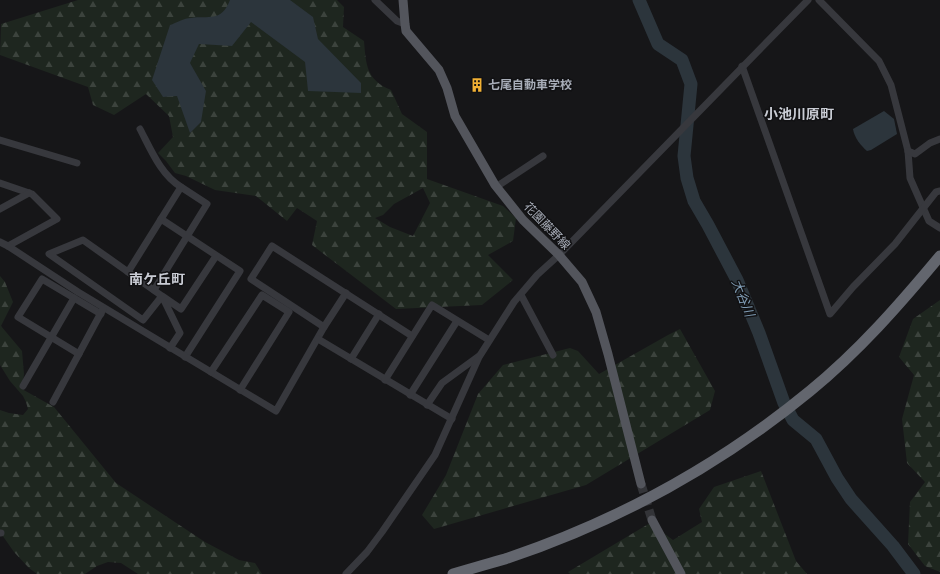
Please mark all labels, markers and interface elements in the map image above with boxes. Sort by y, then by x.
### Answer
building icon: 七尾自動車学校 [469,77,485,93]
place label: 七尾自動車学校 [488,78,572,92]
district label: 小池川原町 [764,106,834,123]
street label: 花園藤野線 [521,200,573,252]
district label: 南ケ丘町 [129,271,185,288]
water label: 大谷川 [729,277,758,321]

